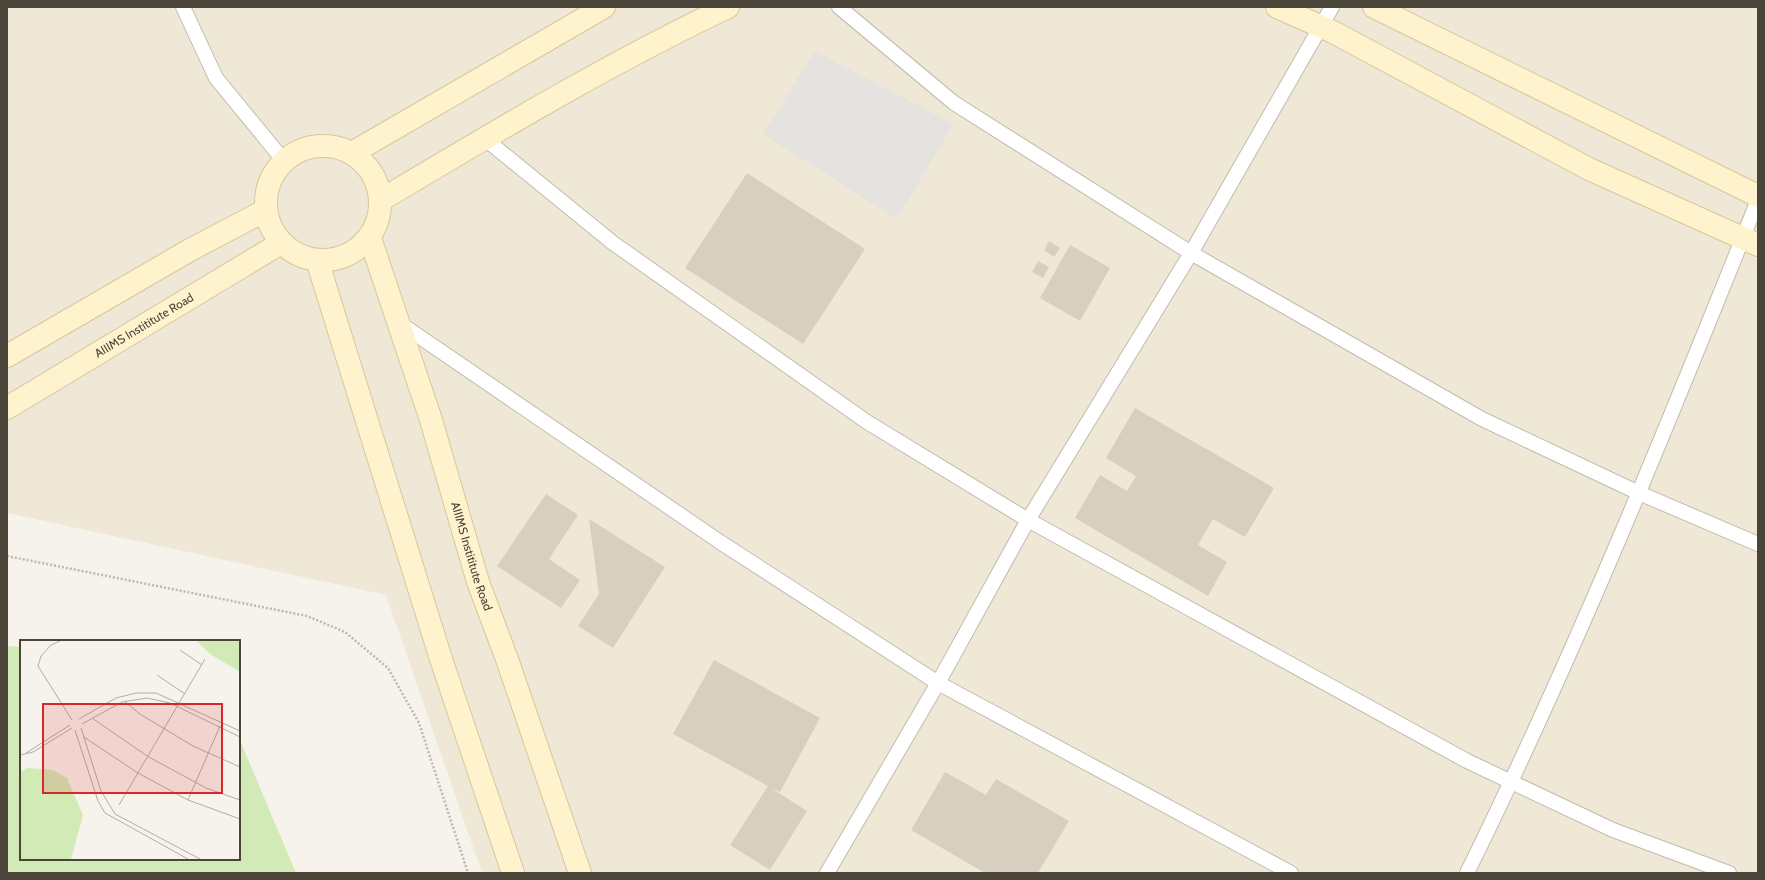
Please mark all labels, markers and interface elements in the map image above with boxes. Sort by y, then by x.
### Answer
street label: AIIIMS Instititute Road [91,289,196,361]
street label: AIIIMS Instititute Road [448,500,496,612]
inset map [20,640,240,860]

